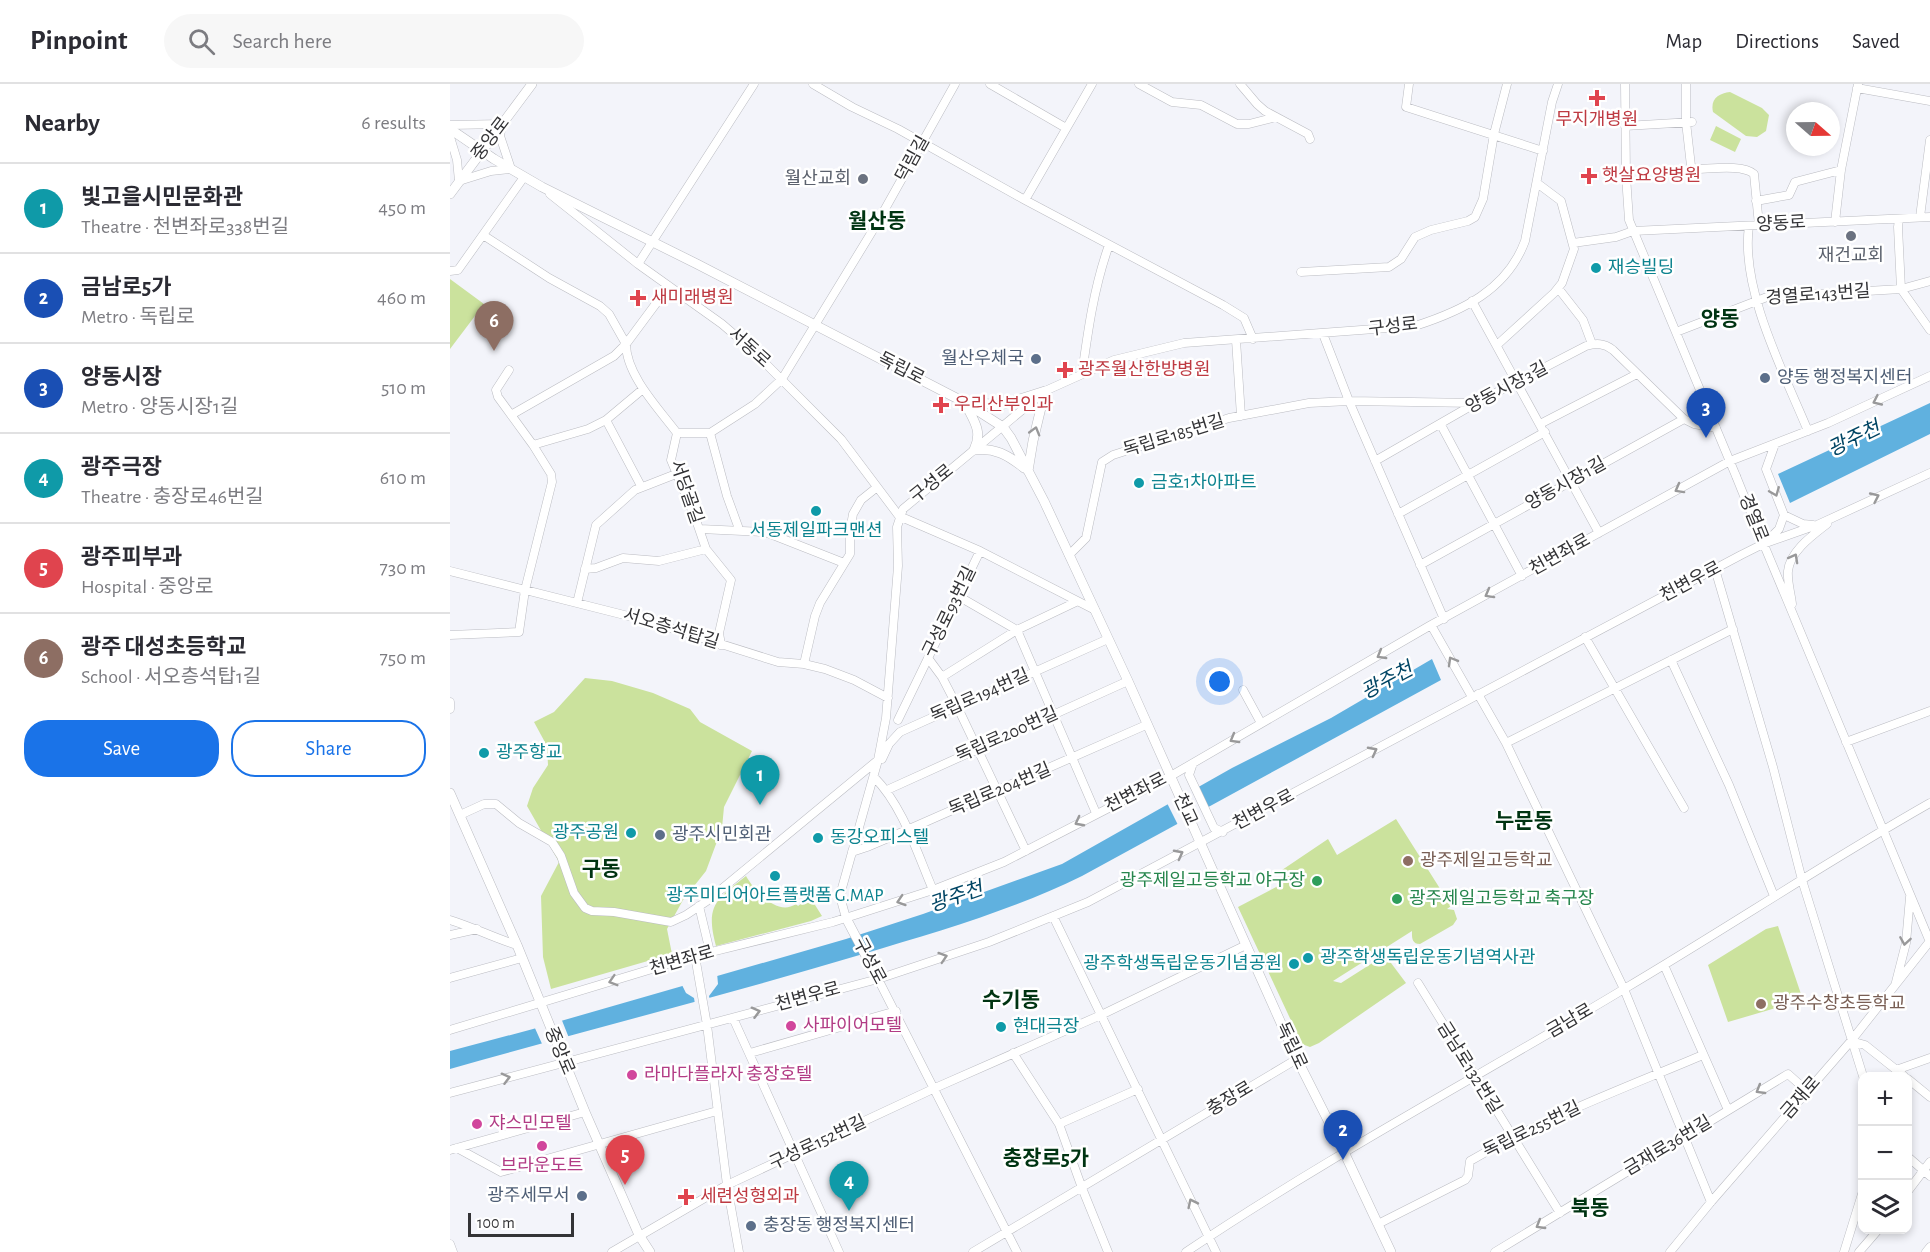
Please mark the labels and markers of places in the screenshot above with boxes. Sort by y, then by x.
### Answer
marker: 무지개병원 [1588,89,1606,107]
place label: 무지개병원 [1556,109,1638,129]
place label: 햇살요양병원 [1602,166,1701,185]
marker: 햇살요양병원 [1580,167,1598,185]
place label: 월산교회 [785,168,851,188]
marker: 월산교회 [856,172,870,186]
marker: 재건교회 [1844,229,1858,243]
place label: 재건교회 [1818,245,1884,265]
place label: 재승빌딩 [1608,258,1674,277]
marker: 재승빌딩 [1589,261,1603,275]
place label: 새미래병원 [651,287,734,307]
marker: 새미래병원 [629,289,647,307]
pin: 6 [474,302,513,351]
place label: 월산우체국 [941,348,1024,368]
marker: 월산우체국 [1029,352,1043,366]
place label: 광주월산한방병원 [1078,359,1210,379]
marker: 광주월산한방병원 [1056,361,1074,379]
place label: 양동 행정복지센터 [1777,367,1912,387]
marker: 양동 행정복지센터 [1758,371,1772,385]
pin: 3 [1686,388,1726,438]
place label: 우리산부인과 [954,394,1054,414]
marker: 우리산부인과 [932,396,950,414]
place label: 금호1차아파트 [1151,473,1257,492]
marker: 금호1차아파트 [1132,476,1146,490]
marker: 서동제일파크맨션 [809,504,823,518]
place label: 서동제일파크맨션 [750,520,882,540]
place label: 광주향교 [496,743,562,762]
marker: 광주향교 [477,746,491,760]
pin: 1 [740,756,780,805]
place label: 광주공원 [553,823,619,842]
place label: 광주시민회관 [672,824,772,844]
marker: 광주공원 [624,826,638,840]
place label: 동강오피스텔 [830,827,929,847]
marker: 광주시민회관 [653,828,667,842]
marker: 동강오피스텔 [811,831,825,845]
place label: 광주제일고등학교 [1420,850,1552,870]
marker: 광주제일고등학교 [1401,854,1415,868]
marker: 광주미디어아트플랫폼 G.MAP [768,869,782,883]
place label: 광주제일고등학교 야구장 [1120,870,1305,890]
marker: 광주제일고등학교 야구장 [1310,874,1324,888]
place label: 광주미디어아트플랫폼 G.MAP [666,885,884,905]
place label: 광주제일고등학교 축구장 [1409,888,1594,908]
marker: 광주제일고등학교 축구장 [1390,892,1404,906]
place label: 광주학생독립운동기념역사관 [1320,947,1536,967]
marker: 광주학생독립운동기념역사관 [1301,951,1315,965]
place label: 광주학생독립운동기념공원 [1083,953,1282,973]
marker: 광주학생독립운동기념공원 [1287,957,1301,971]
place label: 광주수창초등학교 [1773,994,1905,1013]
marker: 광주수창초등학교 [1754,997,1768,1011]
place label: 사파이어모텔 [803,1015,902,1035]
place label: 현대극장 [1013,1016,1079,1036]
marker: 사파이어모텔 [784,1019,798,1033]
marker: 현대극장 [994,1020,1008,1034]
place label: 라마다플라자 충장호텔 [644,1064,813,1084]
marker: 라마다플라자 충장호텔 [625,1068,639,1082]
pin: 2 [1324,1110,1362,1160]
place label: 쟈스민모텔 [489,1113,572,1133]
marker: 쟈스민모텔 [470,1117,484,1131]
pin: 5 [606,1136,645,1185]
marker: 브라운도트 [535,1139,549,1153]
place label: 브라운도트 [501,1156,583,1175]
pin: 4 [830,1162,868,1211]
place label: 광주세무서 [487,1185,570,1205]
place label: 세련성형외과 [700,1186,800,1206]
marker: 세련성형외과 [677,1188,695,1206]
marker: 광주세무서 [575,1189,589,1203]
place label: 충장동 행정복지센터 [763,1215,915,1235]
marker: 충장동 행정복지센터 [744,1219,758,1233]

